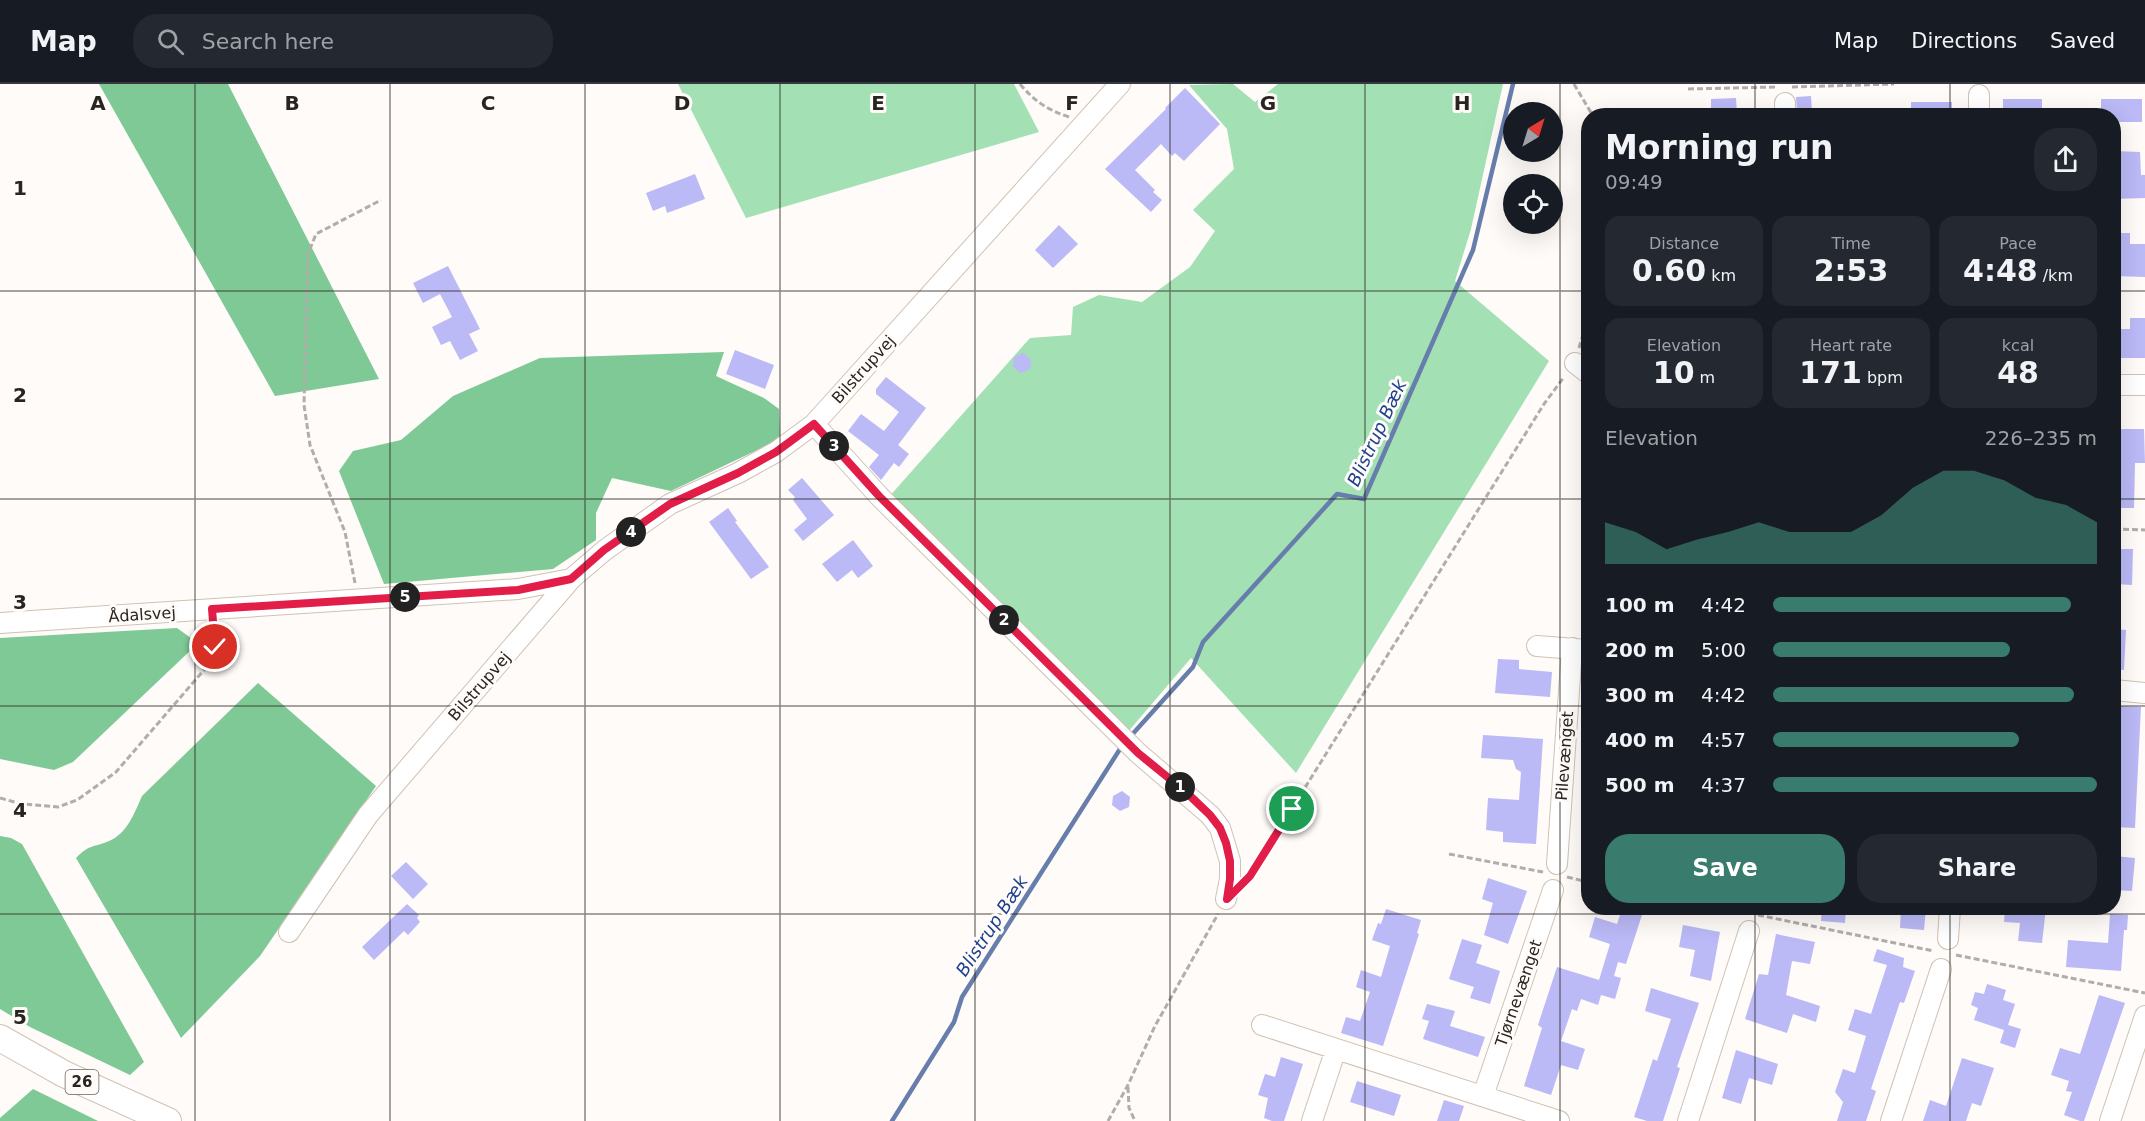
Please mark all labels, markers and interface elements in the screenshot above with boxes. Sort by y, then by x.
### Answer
search box [133,14,553,68]
text: Map [30,25,97,58]
icon: search [154,25,187,58]
text: Search here [202,29,334,54]
text: Map [1834,29,1878,53]
text: Directions [1911,29,2017,53]
text: Saved [2050,29,2115,53]
text: A [90,91,106,115]
text: B [284,91,300,115]
text: C [481,91,495,115]
text: D [674,91,690,115]
text: E [871,91,885,115]
text: F [1065,91,1079,115]
text: G [1260,91,1276,115]
text: H [1454,91,1470,115]
north arrow [1503,102,1563,162]
map controls [1503,102,1563,234]
text: Morning run [1605,128,1833,167]
button: share [2034,128,2097,191]
text: 09:49 [1605,170,1663,194]
button: locate [1503,174,1563,234]
text: 1 [13,176,27,200]
text: Distance [1649,234,1719,253]
text: Time [1831,234,1871,253]
text: Pace [1999,234,2037,253]
text: 0.60 [1632,253,1706,288]
text: 2:53 [1814,253,1888,288]
text: 4:48 [1963,253,2038,288]
text: km [1706,266,1736,285]
text: /km [2038,266,2073,285]
street label: Bilstrupvej [828,331,899,407]
text: Elevation [1647,336,1721,355]
text: Heart rate [1810,336,1892,355]
text: kcal [2002,336,2034,355]
text: 10 [1653,355,1695,390]
text: 171 [1799,355,1862,390]
text: 48 [1997,355,2039,390]
text: m [1695,368,1715,387]
text: bpm [1862,368,1903,387]
water label: Blistrup Bæk [1343,375,1411,490]
text: 2 [13,383,27,407]
text: Elevation [1605,426,1698,450]
text: 226–235 m [1985,426,2097,450]
pin: 3 [819,431,849,461]
text: 3 [828,436,840,455]
pin: 4 [616,517,646,547]
text: 4 [625,522,637,541]
pin: 5 [390,582,420,612]
text: 5 [399,587,411,606]
text: 3 [13,590,27,614]
text: 100 m [1605,593,1675,617]
text: 4:42 [1701,593,1746,617]
street label: Ådalsvej [108,603,176,626]
pin: 2 [989,605,1019,635]
text: 2 [998,610,1010,629]
pin [189,621,240,672]
icon: check [198,630,231,663]
text: 200 m [1605,638,1675,662]
text: 5:00 [1701,638,1746,662]
street label: Bilstrupvej [444,648,514,725]
text: 300 m [1605,683,1675,707]
text: 4:42 [1701,683,1746,707]
street label: Pilevænget [1552,711,1577,801]
text: 400 m [1605,728,1675,752]
text: 4:57 [1701,728,1746,752]
pin: 1 [1165,772,1195,802]
text: 500 m [1605,773,1675,797]
text: 4:37 [1701,773,1746,797]
text: 1 [1174,777,1186,796]
pin [1266,783,1317,834]
icon: arrive [1275,792,1308,825]
text: 4 [13,798,27,822]
button: Save [1605,834,1845,903]
button: Share [1857,834,2097,903]
water label: Blistrup Bæk [951,870,1033,980]
street label: Tjørnevænget [1491,937,1546,1050]
text: 5 [13,1005,27,1029]
road number: 26 [66,1070,98,1094]

